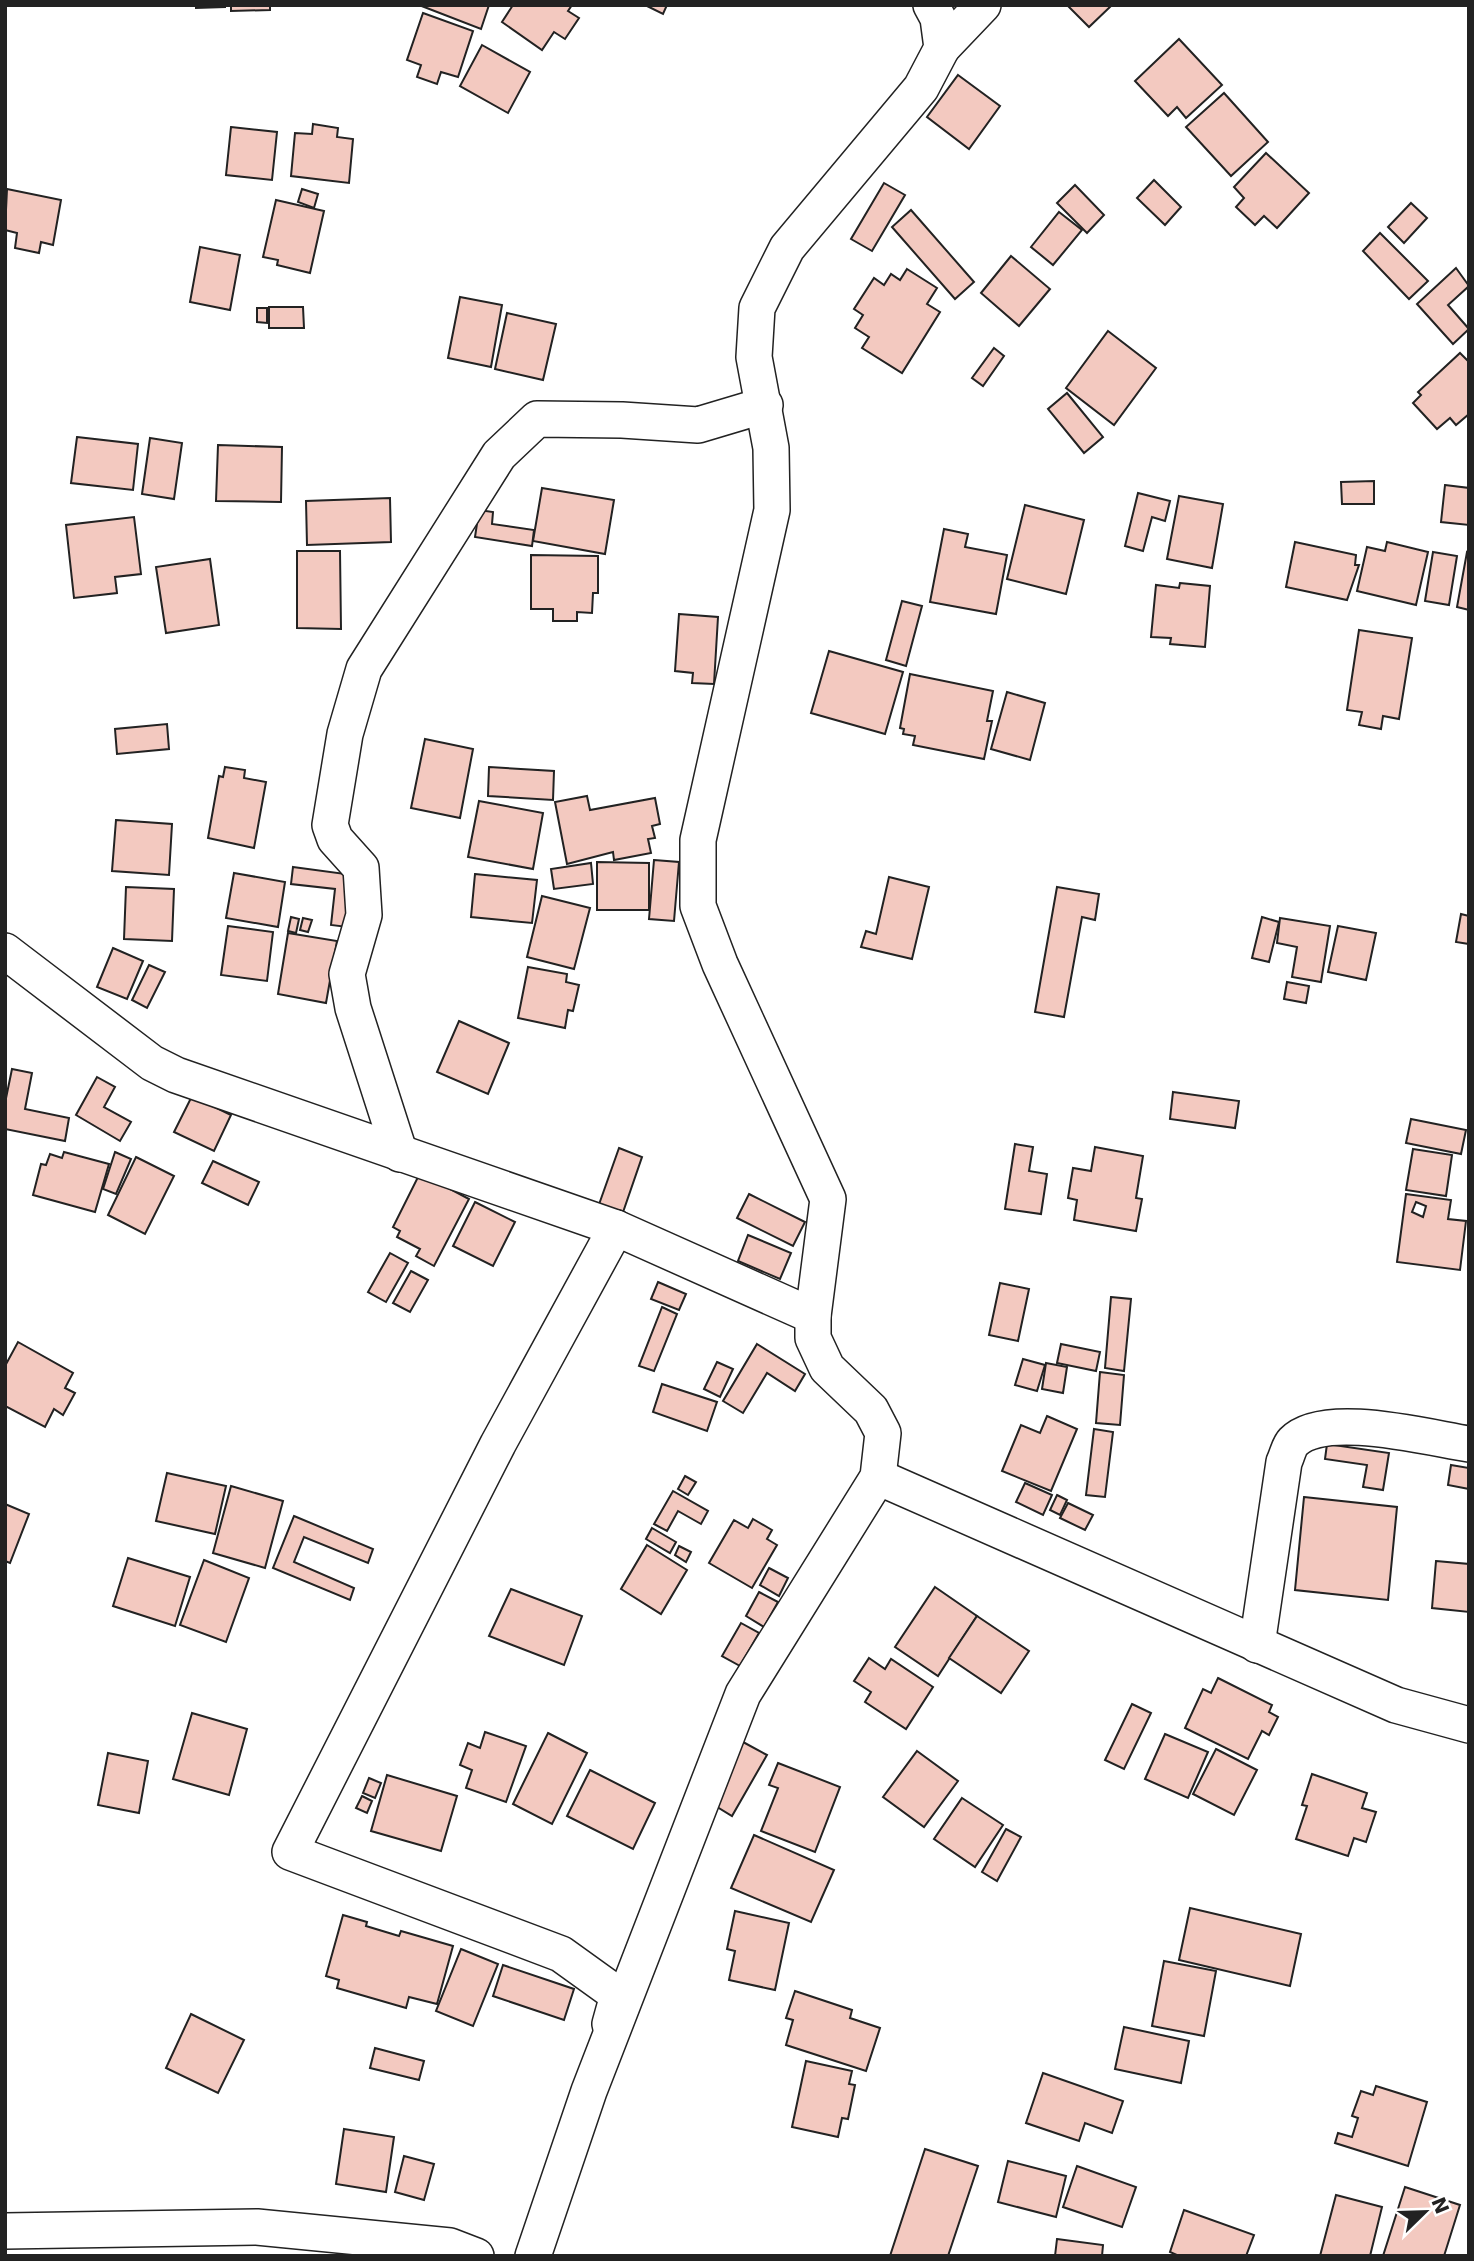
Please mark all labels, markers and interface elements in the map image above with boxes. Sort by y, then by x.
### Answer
north arrow [1390,2177,1460,2247]
text: N [1427,2194,1454,2217]

